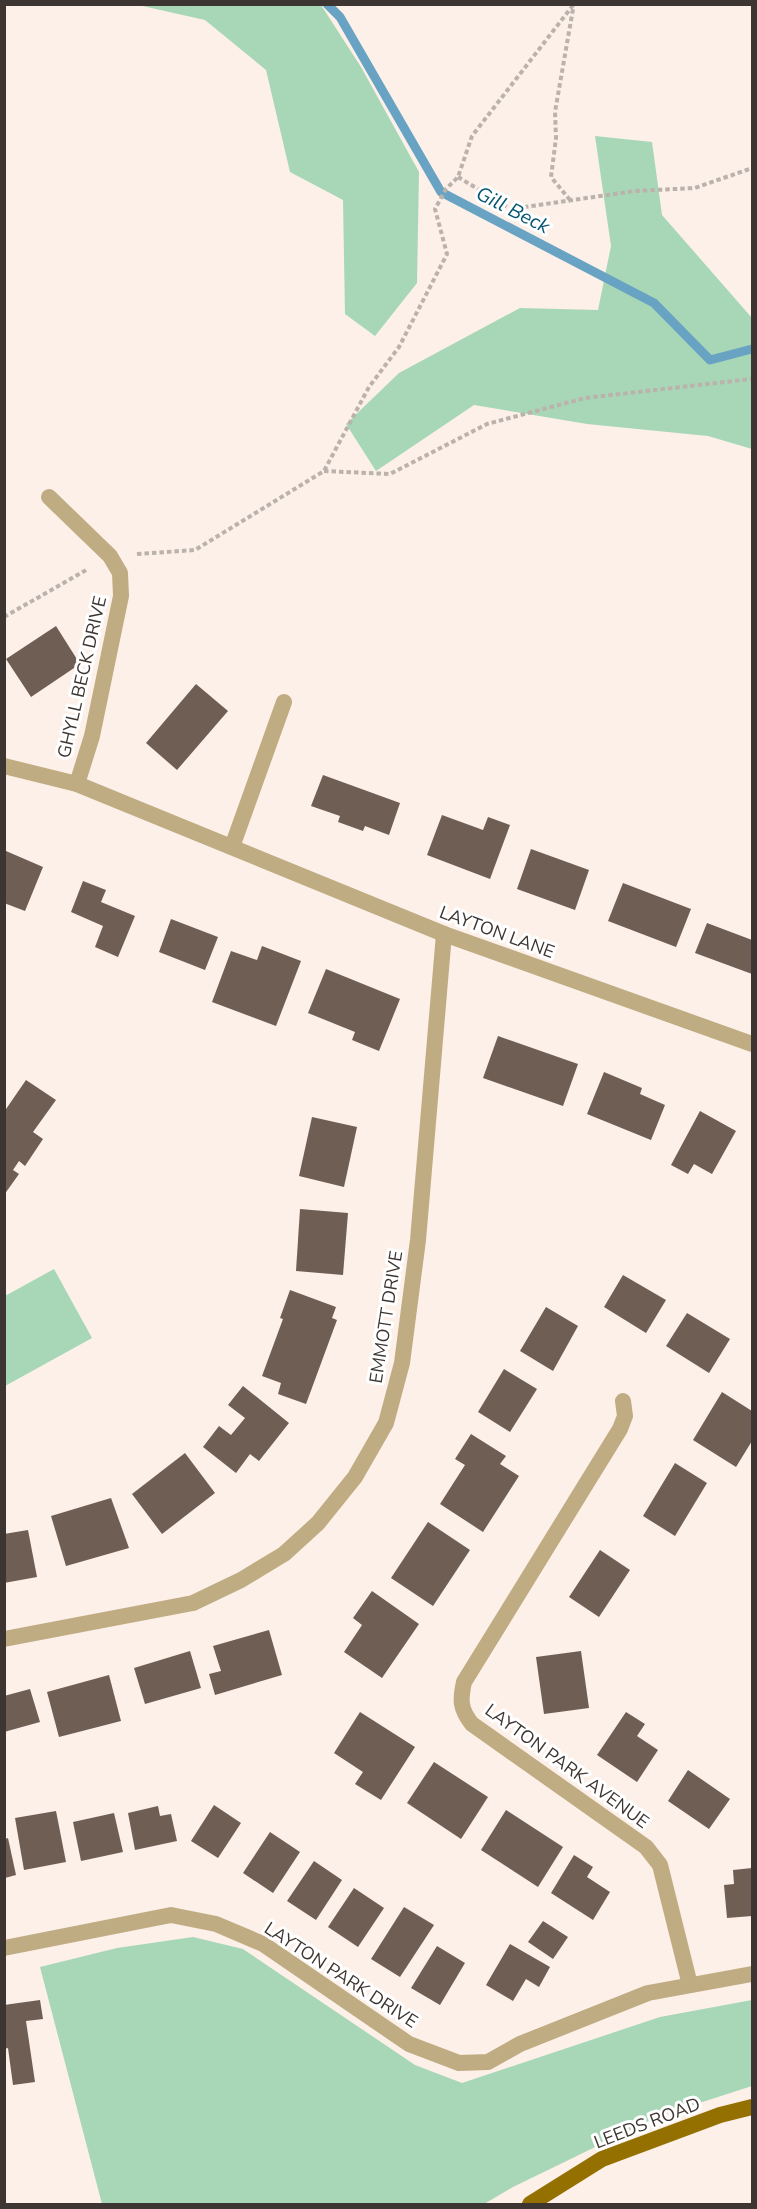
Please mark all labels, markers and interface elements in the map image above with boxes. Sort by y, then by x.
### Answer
water label: Gill Beck [471,180,555,241]
street label: GHYLL BECK DRIVE [52,594,112,760]
street label: LAYTON LANE [436,900,558,964]
street label: EMMOTT DRIVE [364,1249,408,1385]
street label: LAYTON PARK AVENUE [480,1698,654,1834]
street label: LAYTON PARK DRIVE [260,1916,422,2034]
street label: LEEDS ROAD [590,2092,704,2154]

